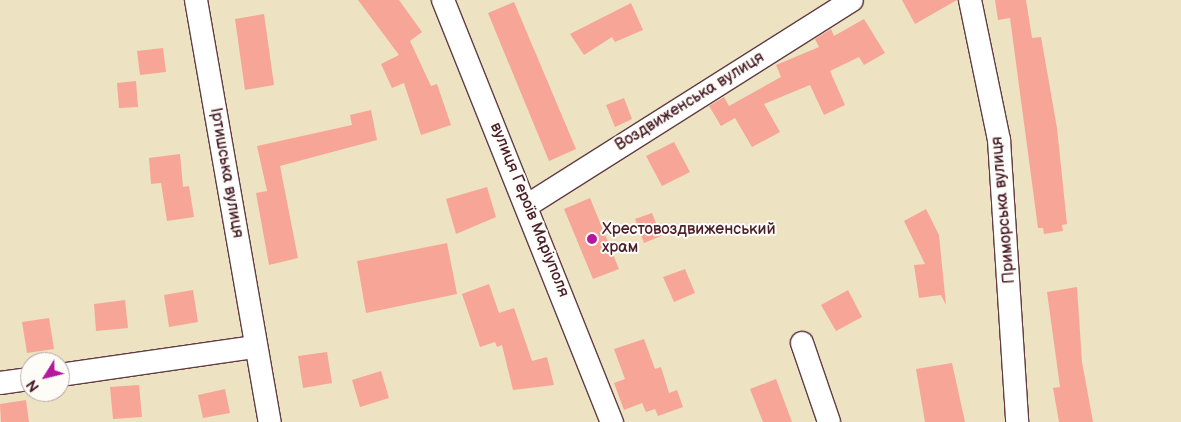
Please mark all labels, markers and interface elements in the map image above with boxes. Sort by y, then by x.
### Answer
street label: Воздвиженська вулиця [612,48,768,156]
street label: Іртишська вулиця [205,106,247,240]
street label: вулиця Героїв Маріуполя [485,120,573,300]
street label: Приморська вулиця [988,136,1020,284]
place label: Хрестовоздвиженський храм [602,220,776,258]
marker: Хрестовоздвиженський храм [586,233,598,245]
north arrow [20,352,70,402]
text: N [23,376,43,395]

